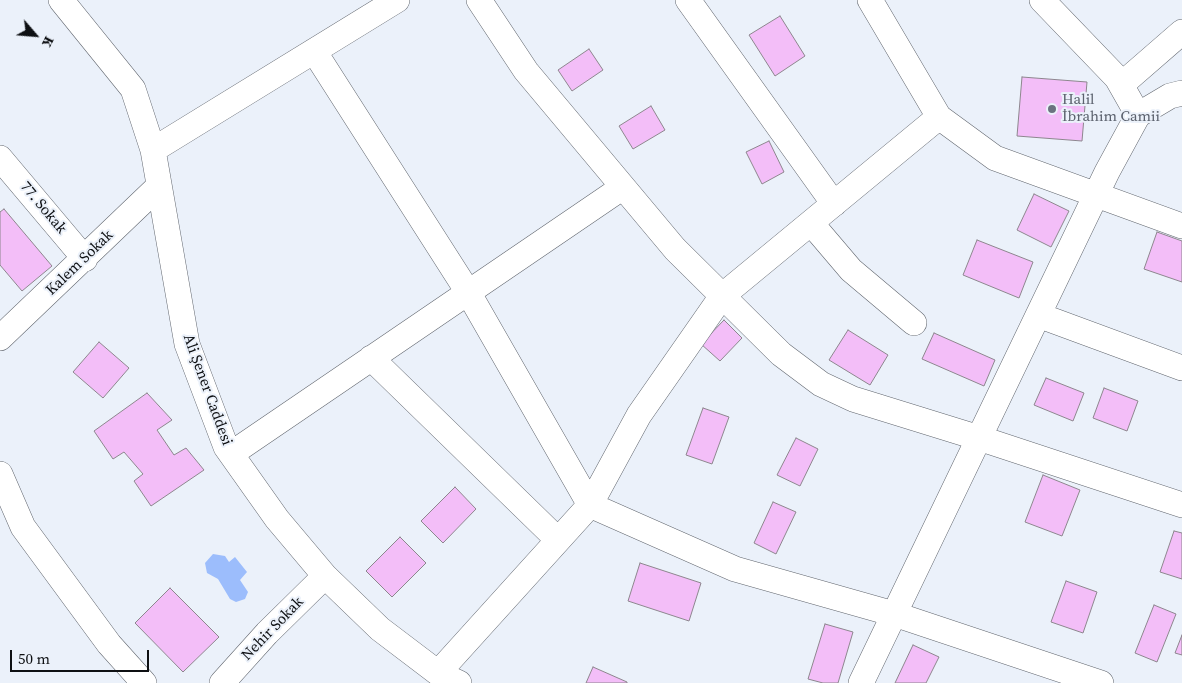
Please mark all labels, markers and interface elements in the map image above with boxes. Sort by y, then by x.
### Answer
north arrow [10,10,60,60]
text: K [37,33,59,51]
place label: Halil İbrahim Camii [1062,91,1160,126]
marker: Halil İbrahim Camii [1046,103,1058,115]
street label: 77. Sokak [16,178,70,238]
street label: Kalem Sokak [43,227,117,299]
street label: Ali Şener Caddesi [179,332,235,448]
street label: Nehir Sokak [238,593,308,665]
scale bar [12,640,151,672]
text: 50 m [18,648,50,669]

